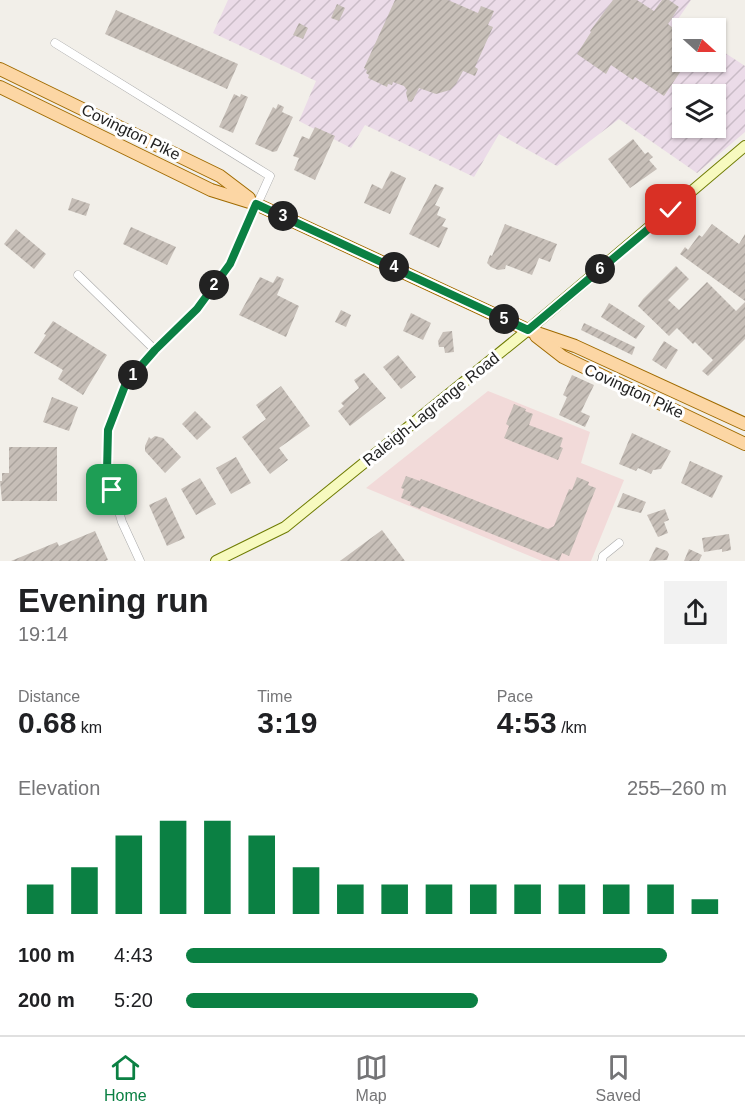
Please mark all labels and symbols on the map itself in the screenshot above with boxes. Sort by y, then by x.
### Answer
north arrow [672,18,726,72]
street label: Covington Pike [79,101,183,163]
pin [645,184,696,235]
pin: 3 [268,201,298,231]
pin: 4 [379,252,409,282]
pin: 6 [585,254,615,284]
pin: 2 [199,270,229,300]
pin: 5 [489,304,519,334]
street label: Raleigh-Lagrange Road [360,349,502,469]
pin: 1 [118,360,148,390]
street label: Covington Pike [582,361,686,421]
pin [86,464,137,515]

